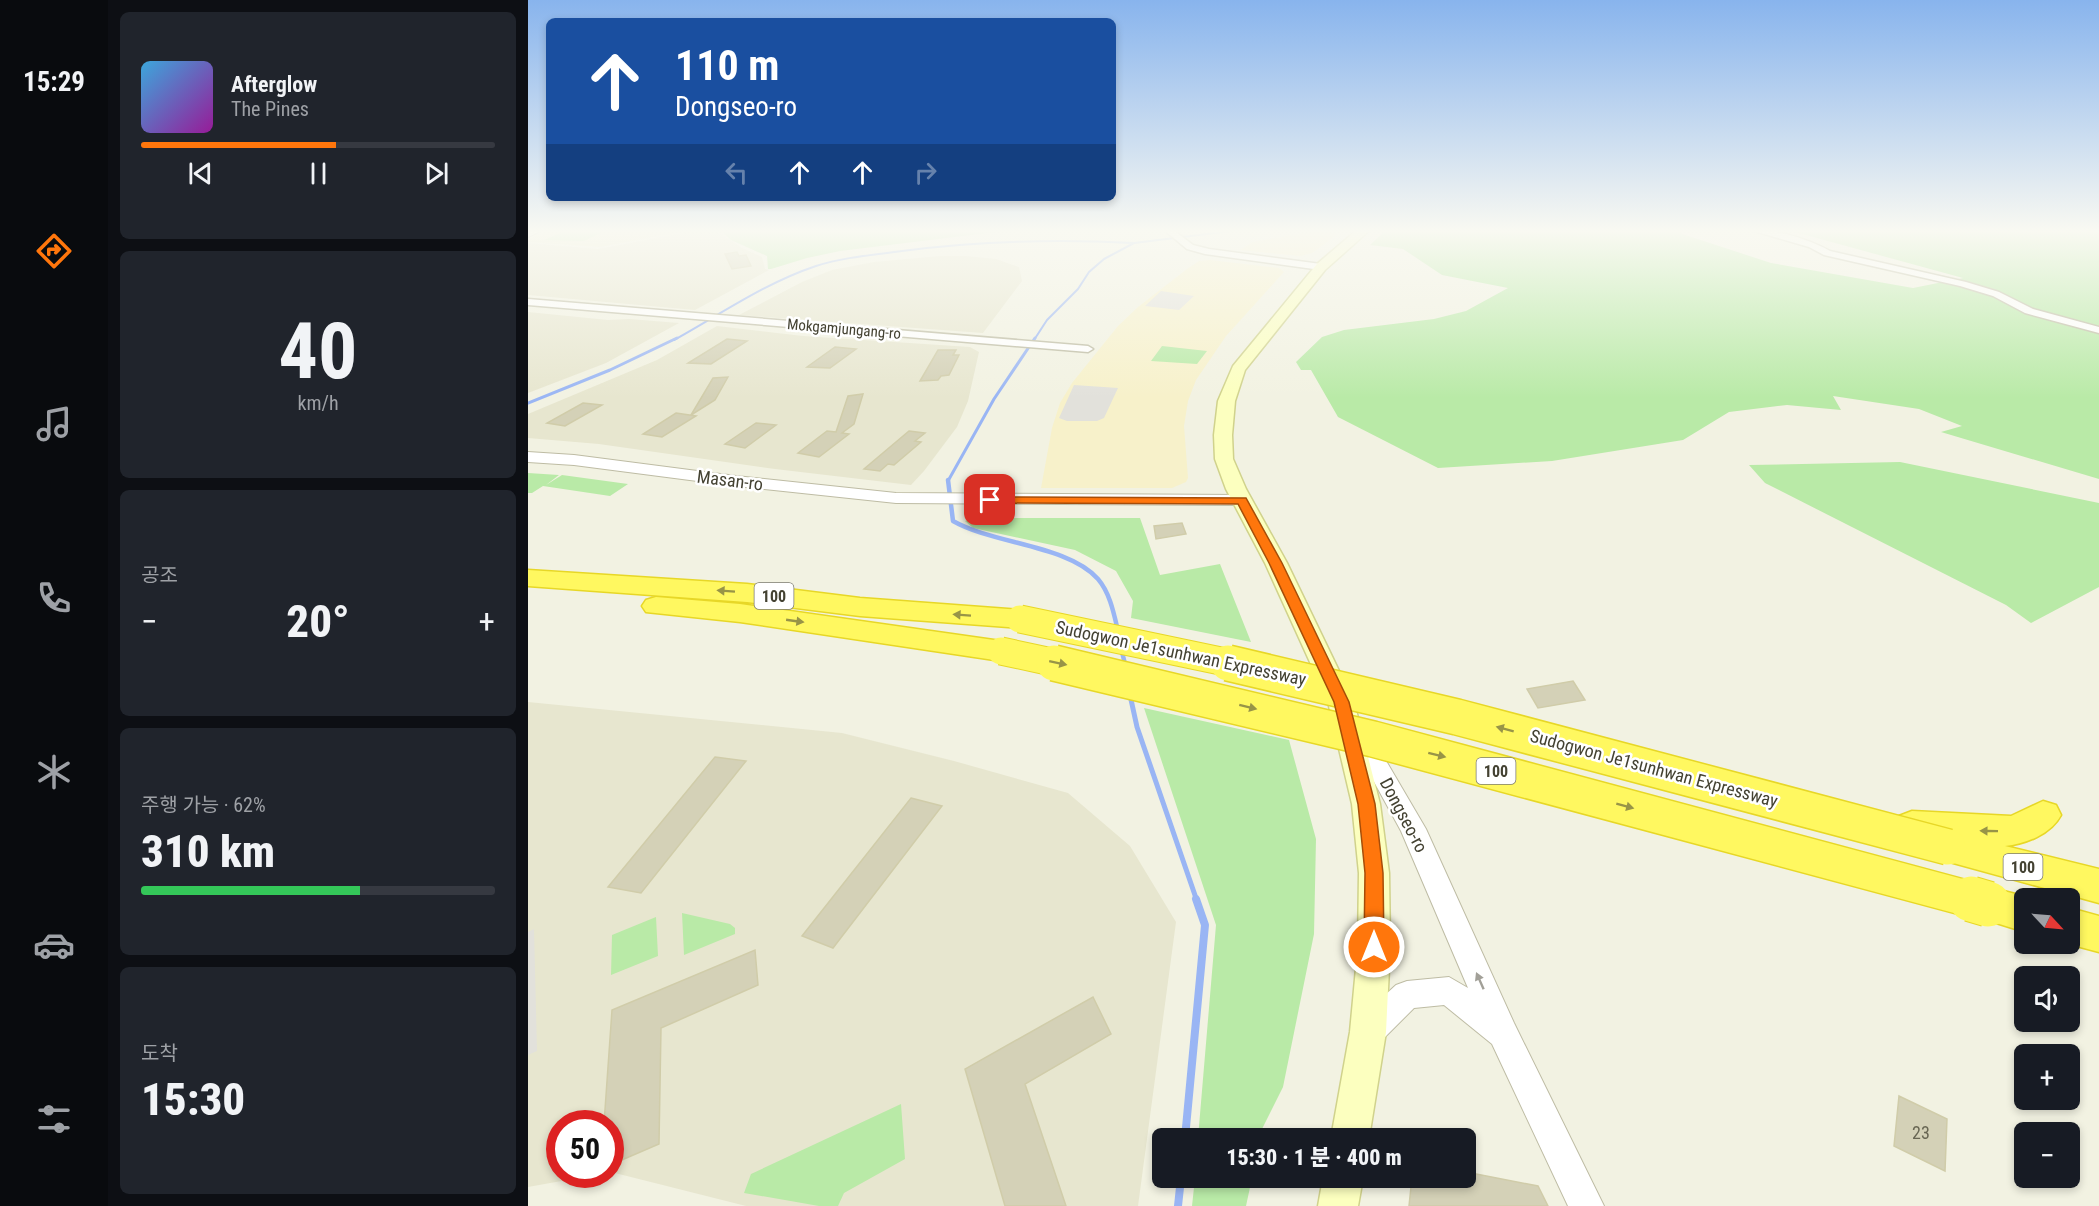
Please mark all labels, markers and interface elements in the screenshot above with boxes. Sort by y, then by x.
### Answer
text: 110 m [675,41,780,90]
icon: ahead [576,42,654,120]
text: 15:29 [23,66,85,98]
text: Afterglow [231,72,317,97]
text: Dongseo-ro [675,91,797,123]
text: The Pines [231,97,309,121]
icon: left [720,156,753,189]
icon: ahead [783,156,816,189]
icon: ahead [846,156,879,189]
icon: right [909,156,942,189]
icon: previous [184,157,217,190]
icon: pause [302,157,335,190]
icon: next [420,157,453,190]
icon: directions [33,230,75,272]
text: 40 [279,306,357,397]
street label: Mokgamjungang-ro [786,315,902,343]
text: km/h [297,391,339,415]
icon: music [33,403,75,445]
street label: Masan-ro [696,466,764,494]
pin [964,474,1015,525]
icon: arrive [973,483,1006,516]
text: 공조 [141,563,178,587]
icon: phone [33,577,75,619]
road number: 100 [754,583,794,609]
one-way arrow [717,587,736,596]
text: 20° [286,595,350,648]
text: − [141,602,158,641]
text: + [479,602,495,641]
one-way arrow [953,610,972,620]
one-way arrow [786,616,805,625]
street label: Sudogwon Je1sunhwan Expressway [1054,616,1309,690]
one-way arrow [1049,659,1067,669]
one-way arrow [1239,702,1257,712]
one-way arrow [1496,724,1515,734]
street label: Sudogwon Je1sunhwan Expressway [1528,725,1781,811]
icon: climate [33,751,75,793]
one-way arrow [1428,751,1446,761]
road number: 100 [1476,758,1516,784]
street label: Dongseo-ro [1376,774,1432,856]
text: 주행 가능 · 62% [141,793,266,817]
one-way arrow [1616,802,1634,811]
text: 310 km [141,825,275,878]
one-way arrow [1979,826,1998,836]
road number: 100 [2004,854,2042,880]
north arrow [2014,888,2080,954]
map controls [2014,888,2080,1188]
position arrow [1342,915,1406,979]
icon: car [33,924,75,966]
button: sound [2014,966,2080,1032]
one-way arrow [1475,971,1485,989]
text: 도착 [141,1041,178,1065]
button: + [2014,1044,2080,1110]
text: 15:30 [141,1073,245,1126]
icon: filters [33,1098,75,1140]
speed limit sign: 50 [546,1110,624,1188]
house number: 23 [1912,1122,1930,1143]
button: − [2014,1122,2080,1188]
text: 15:30 · 1 분 · 400 m [1226,1145,1402,1170]

